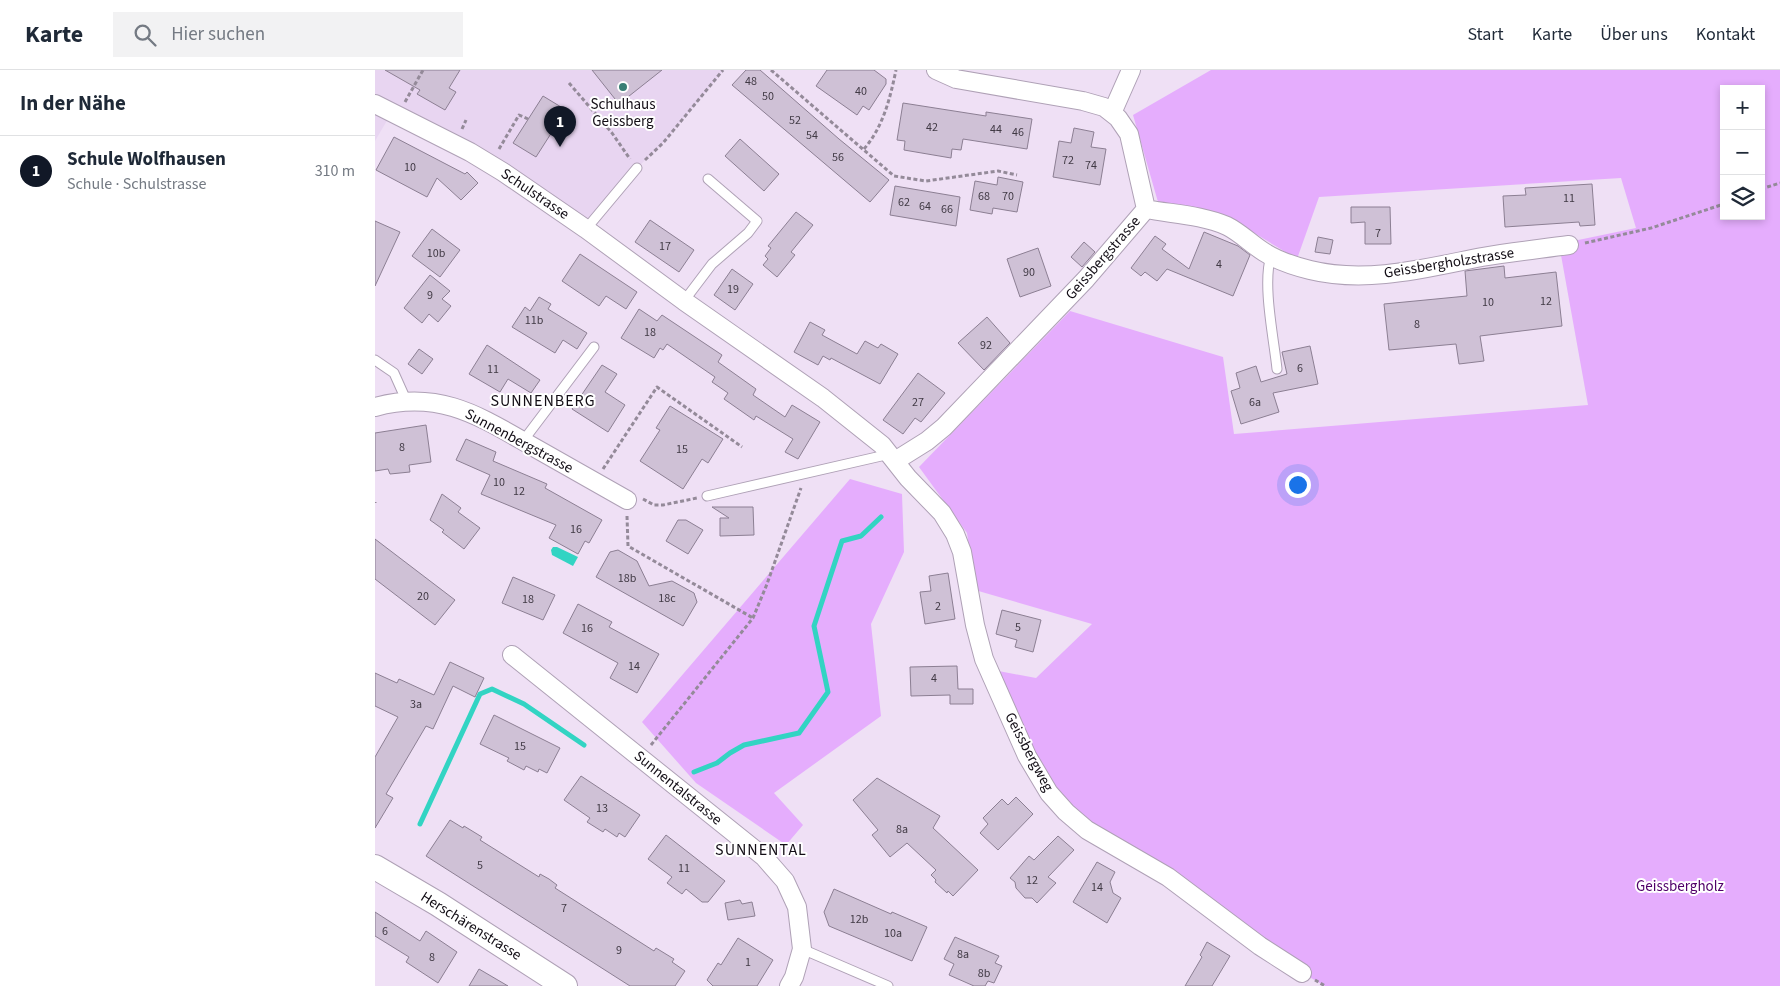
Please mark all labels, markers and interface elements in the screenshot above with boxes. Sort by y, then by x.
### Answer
search box [113,12,463,57]
text: Karte [25,17,83,52]
icon: search [131,21,159,49]
text: Hier suchen [171,21,265,48]
text: Start [1467,22,1504,47]
text: Karte [1532,22,1572,47]
text: Über uns [1600,22,1668,47]
text: Kontakt [1696,22,1755,47]
house number: 48 [745,73,757,90]
marker: Schulhaus Geissberg [617,81,629,93]
house number: 40 [855,83,867,100]
map controls [1720,85,1765,220]
button: + [1720,85,1765,130]
text: In der Nähe [20,88,126,118]
house number: 50 [762,88,774,105]
place label: Schulhaus Geissberg [590,94,656,132]
pin: 1 [544,106,576,147]
house number: 52 [789,112,801,129]
house number: 42 [926,119,938,136]
house number: 44 [990,121,1002,138]
house number: 46 [1012,124,1024,141]
house number: 54 [806,127,818,144]
button: − [1720,130,1765,175]
text: Schule Wolfhausen [67,146,226,173]
house number: 56 [832,149,844,166]
house number: 72 [1062,152,1074,169]
house number: 74 [1085,157,1097,174]
house number: 10 [404,159,416,176]
text: 1 [32,160,40,182]
text: 310 m [315,160,355,182]
street label: Schulstrasse [497,163,573,225]
text: Schule · Schulstrasse [67,173,206,195]
button: layers [1720,175,1765,220]
house number: 68 [978,188,990,205]
house number: 70 [1002,188,1014,205]
house number: 11 [1563,190,1575,207]
house number: 62 [898,194,910,211]
house number: 64 [919,198,931,215]
house number: 66 [941,201,953,218]
street label: Geissbergstrasse [1061,212,1145,304]
house number: 7 [1375,225,1381,242]
house number: 17 [659,238,671,255]
street label: Geissbergholzstrasse [1383,242,1515,284]
house number: 10b [427,245,446,262]
house number: 4 [1216,256,1222,273]
house number: 90 [1023,264,1035,281]
house number: 19 [727,281,739,298]
house number: 9 [427,287,433,304]
house number: 12 [1540,293,1552,310]
house number: 10 [1482,294,1494,311]
house number: 11b [525,312,544,329]
house number: 8 [1414,316,1420,333]
house number: 18 [644,324,656,341]
house number: 92 [980,337,992,354]
house number: 6 [1297,360,1303,377]
house number: 11 [487,361,499,378]
district label: SUNNENBERG [490,390,596,412]
house number: 27 [912,394,924,411]
house number: 6a [1249,394,1261,411]
street label: Sunnenbergstrasse [461,404,577,478]
house number: 8 [399,439,405,456]
house number: 15 [676,441,688,458]
your location [1285,472,1311,498]
house number: 10 [493,474,505,491]
house number: 12 [513,483,525,500]
house number: 16 [570,521,582,538]
house number: 18b [618,570,637,587]
house number: 20 [417,588,429,605]
house number: 18c [658,590,676,607]
house number: 18 [522,591,534,608]
house number: 2 [935,598,941,615]
house number: 5 [1015,619,1021,636]
house number: 16 [581,620,593,637]
house number: 14 [628,658,640,675]
house number: 4 [931,670,937,687]
house number: 3a [410,696,422,713]
street label: Geissbergweg [999,709,1059,796]
house number: 15 [514,738,526,755]
street label: Sunnentalstrasse [629,746,727,830]
house number: 13 [596,800,608,817]
house number: 8a [896,821,908,838]
district label: SUNNENTAL [715,839,807,861]
house number: 5 [477,857,483,874]
house number: 11 [678,860,690,877]
house number: 12 [1026,872,1038,889]
park label: Geissbergholz [1636,876,1724,897]
house number: 14 [1091,879,1103,896]
street label: Herschärenstrasse [417,887,525,965]
house number: 7 [561,900,567,917]
house number: 12b [850,911,869,928]
house number: 6 [382,923,388,940]
house number: 10a [884,925,902,942]
house number: 9 [616,942,622,959]
house number: 8a [957,946,969,963]
house number: 8 [429,949,435,966]
house number: 1 [745,954,751,971]
house number: 8b [978,965,991,982]

